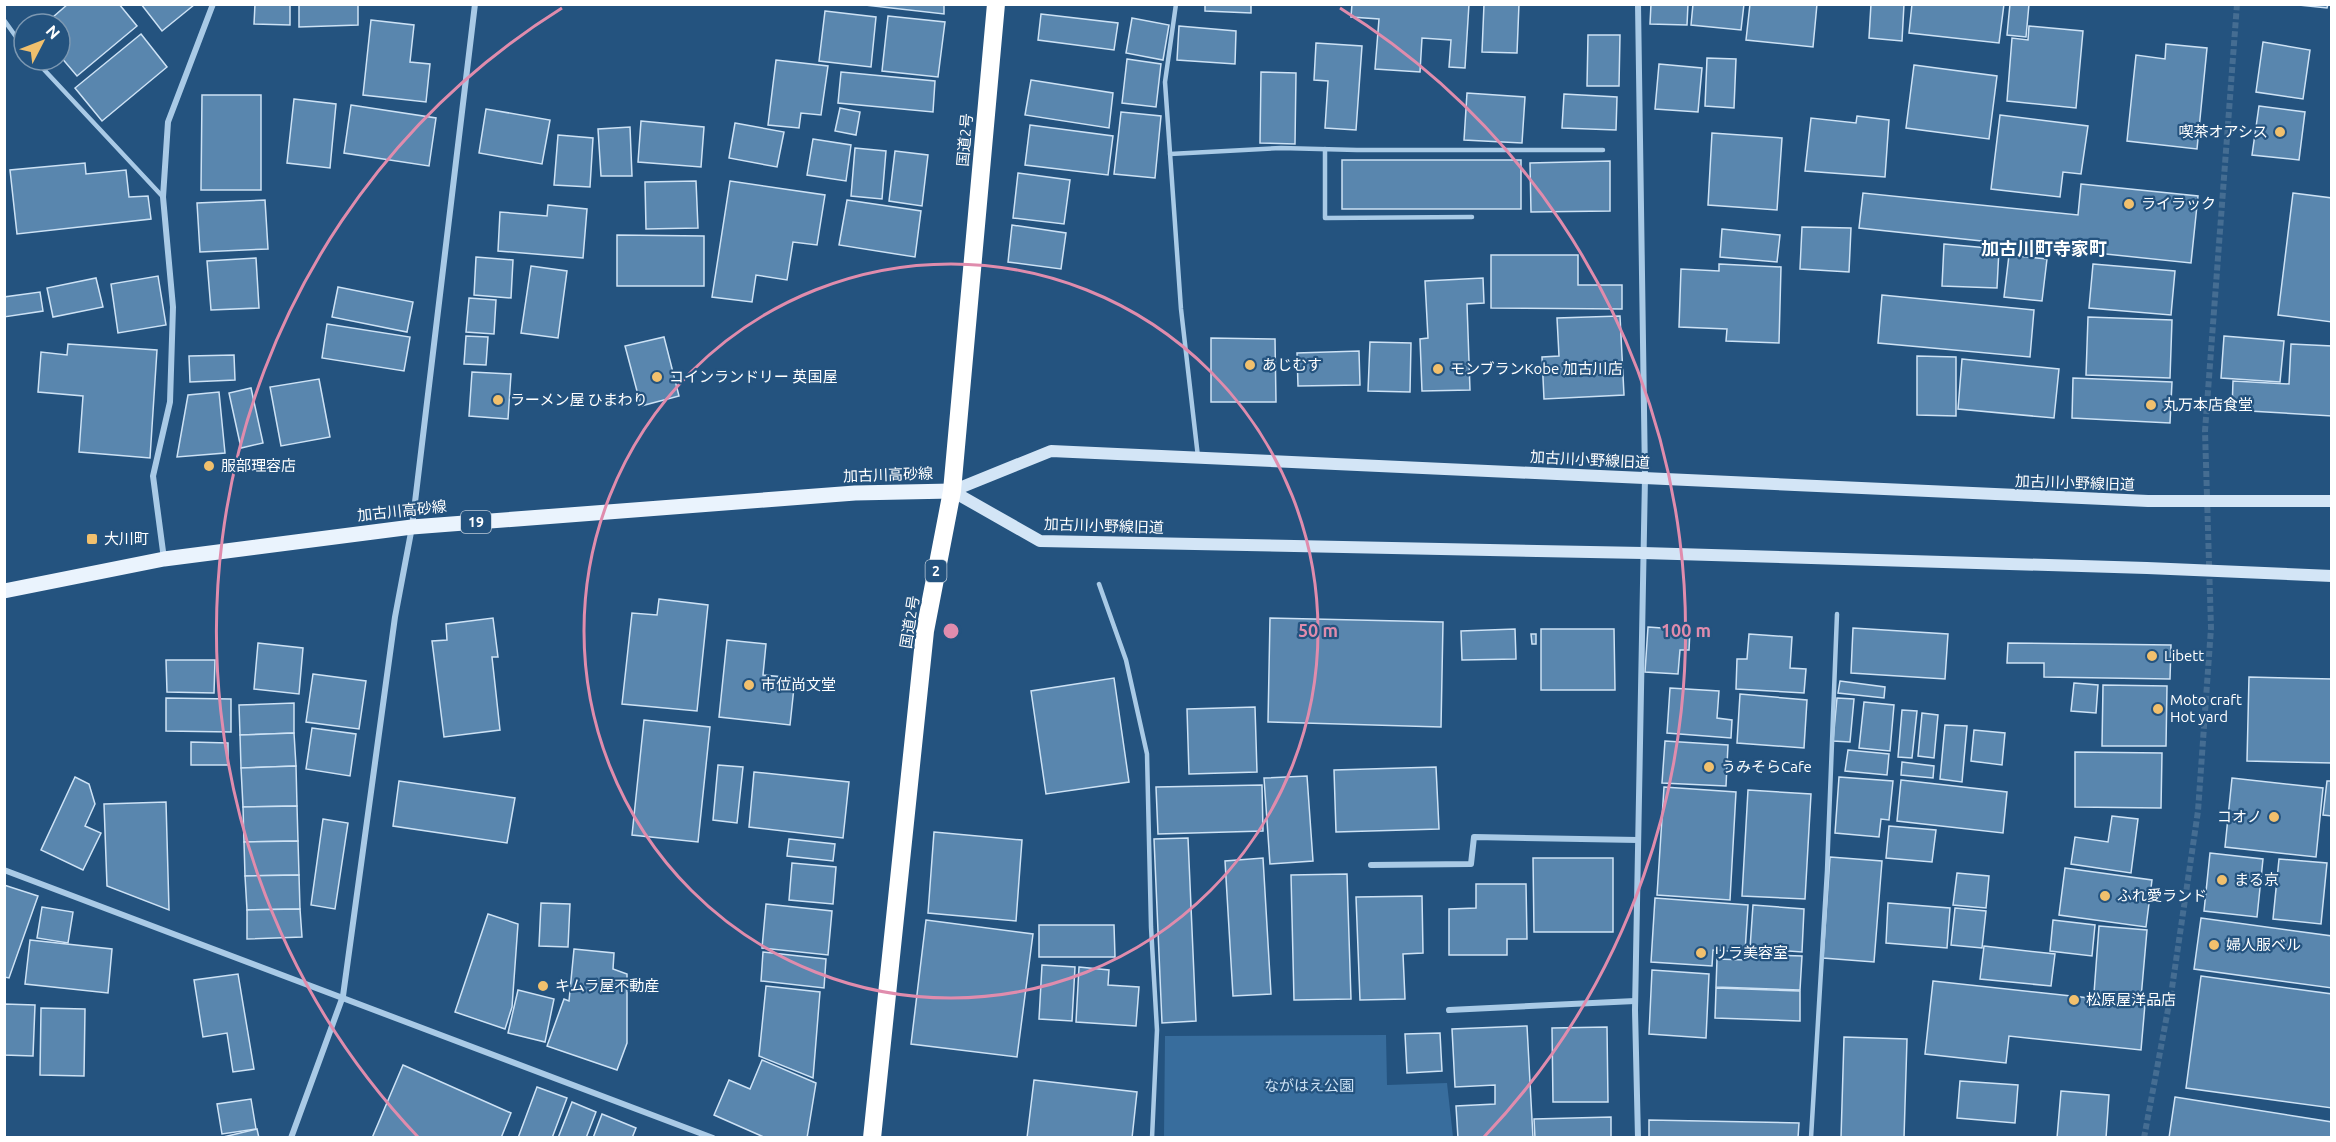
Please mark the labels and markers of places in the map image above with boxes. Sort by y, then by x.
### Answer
place label: 喫茶オアシス [2179,123,2268,140]
marker: 喫茶オアシス [2273,125,2287,139]
place label: ライラック [2141,195,2216,212]
marker: ライラック [2122,197,2136,211]
place label: あじむす [1262,356,1322,373]
marker: あじむす [1243,358,1257,372]
place label: モンブランKobe 加古川店 [1450,360,1623,377]
marker: モンブランKobe 加古川店 [1431,362,1445,376]
place label: コインランドリー 英国屋 [669,368,837,385]
marker: コインランドリー 英国屋 [650,370,664,384]
place label: ラーメン屋 ひまわり [510,391,648,408]
marker: ラーメン屋 ひまわり [491,393,505,407]
place label: 丸万本店食堂 [2163,396,2253,413]
marker: 丸万本店食堂 [2144,398,2158,412]
place label: 服部理容店 [221,457,296,474]
marker: 服部理容店 [202,459,216,473]
place label: 大川町 [104,530,149,547]
marker: 大川町 [85,532,99,546]
centre of rings [941,621,961,641]
place label: Libett [2164,647,2204,664]
marker: Libett [2145,649,2159,663]
place label: 市位尚文堂 [761,676,836,693]
marker: 市位尚文堂 [742,678,756,692]
place label: Moto craft Hot yard [2170,691,2242,725]
marker: Moto craft Hot yard [2151,702,2165,716]
place label: うみそらCafe [1721,758,1812,775]
marker: うみそらCafe [1702,760,1716,774]
place label: コオノ [2217,808,2262,825]
marker: コオノ [2267,810,2281,824]
place label: まる京 [2234,871,2279,888]
marker: まる京 [2215,873,2229,887]
place label: ふれ愛ランド [2117,887,2207,904]
marker: ふれ愛ランド [2098,889,2112,903]
place label: 婦人服ベル [2226,936,2301,953]
marker: 婦人服ベル [2207,938,2221,952]
place label: リラ美容室 [1713,944,1788,961]
marker: リラ美容室 [1694,946,1708,960]
place label: キムラ屋不動産 [555,977,659,994]
marker: キムラ屋不動産 [536,979,550,993]
place label: 松原屋洋品店 [2086,991,2176,1008]
marker: 松原屋洋品店 [2067,993,2081,1007]

